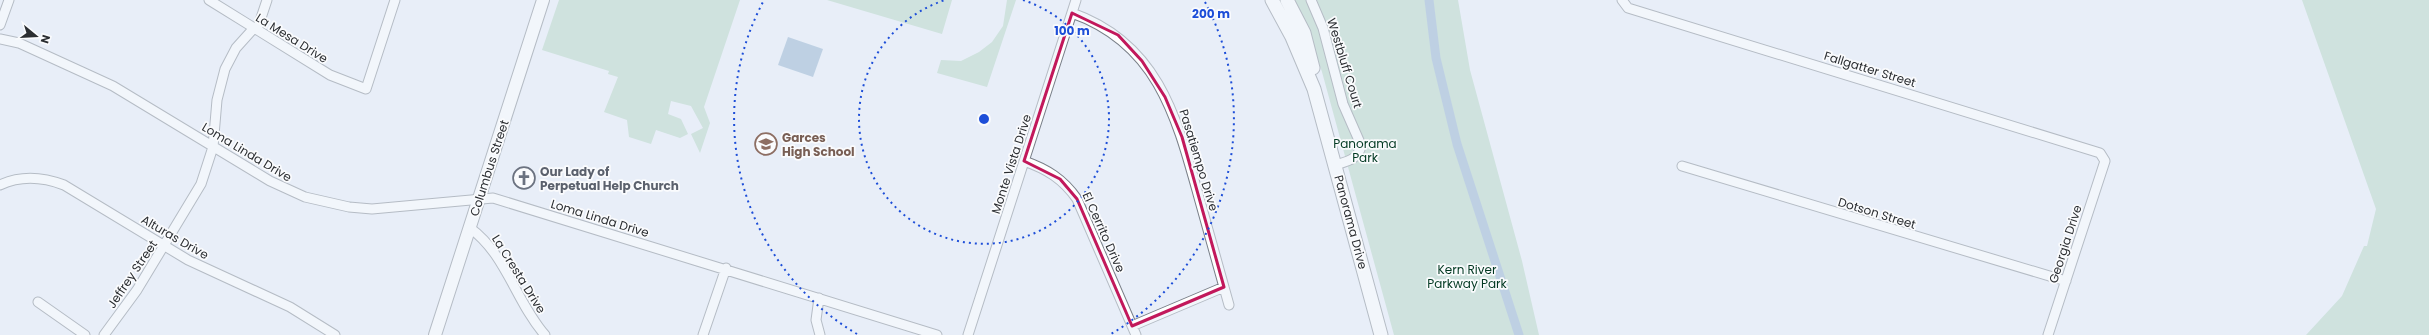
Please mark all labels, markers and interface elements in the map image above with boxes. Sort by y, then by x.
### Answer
text: 200 m [1192,5,1230,22]
street label: La Mesa Drive [253,9,331,67]
north arrow [16,16,56,56]
street label: Westbluff Court [1323,16,1367,110]
text: 100 m [1054,22,1090,39]
text: N [37,33,54,46]
street label: Fallgatter Street [1822,47,1918,91]
street label: Pasatiempo Drive [1175,107,1223,213]
centre of rings [977,112,991,126]
street label: Monte Vista Drive [987,112,1035,216]
street label: Loma Linda Drive [199,118,295,186]
street label: Columbus Street [465,118,513,218]
place label: Garces High School [782,129,855,160]
school or university icon: Garces High School [753,131,779,157]
park label: Panorama Park [1333,135,1397,166]
place label: Our Lady of Perpetual Help Church [540,163,679,194]
church icon: Our Lady of Perpetual Help Church [511,165,537,191]
street label: Panorama Drive [1330,173,1372,271]
street label: El Cerrito Drive [1079,189,1129,275]
street label: Dotson Street [1836,193,1918,233]
street label: Loma Linda Drive [549,195,651,241]
street label: Georgia Drive [2044,203,2086,285]
street label: Alturas Drive [138,211,212,263]
street label: La Cresta Drive [488,231,550,317]
street label: Jeffrey Street [103,237,161,311]
park label: Kern River Parkway Park [1427,261,1507,292]

